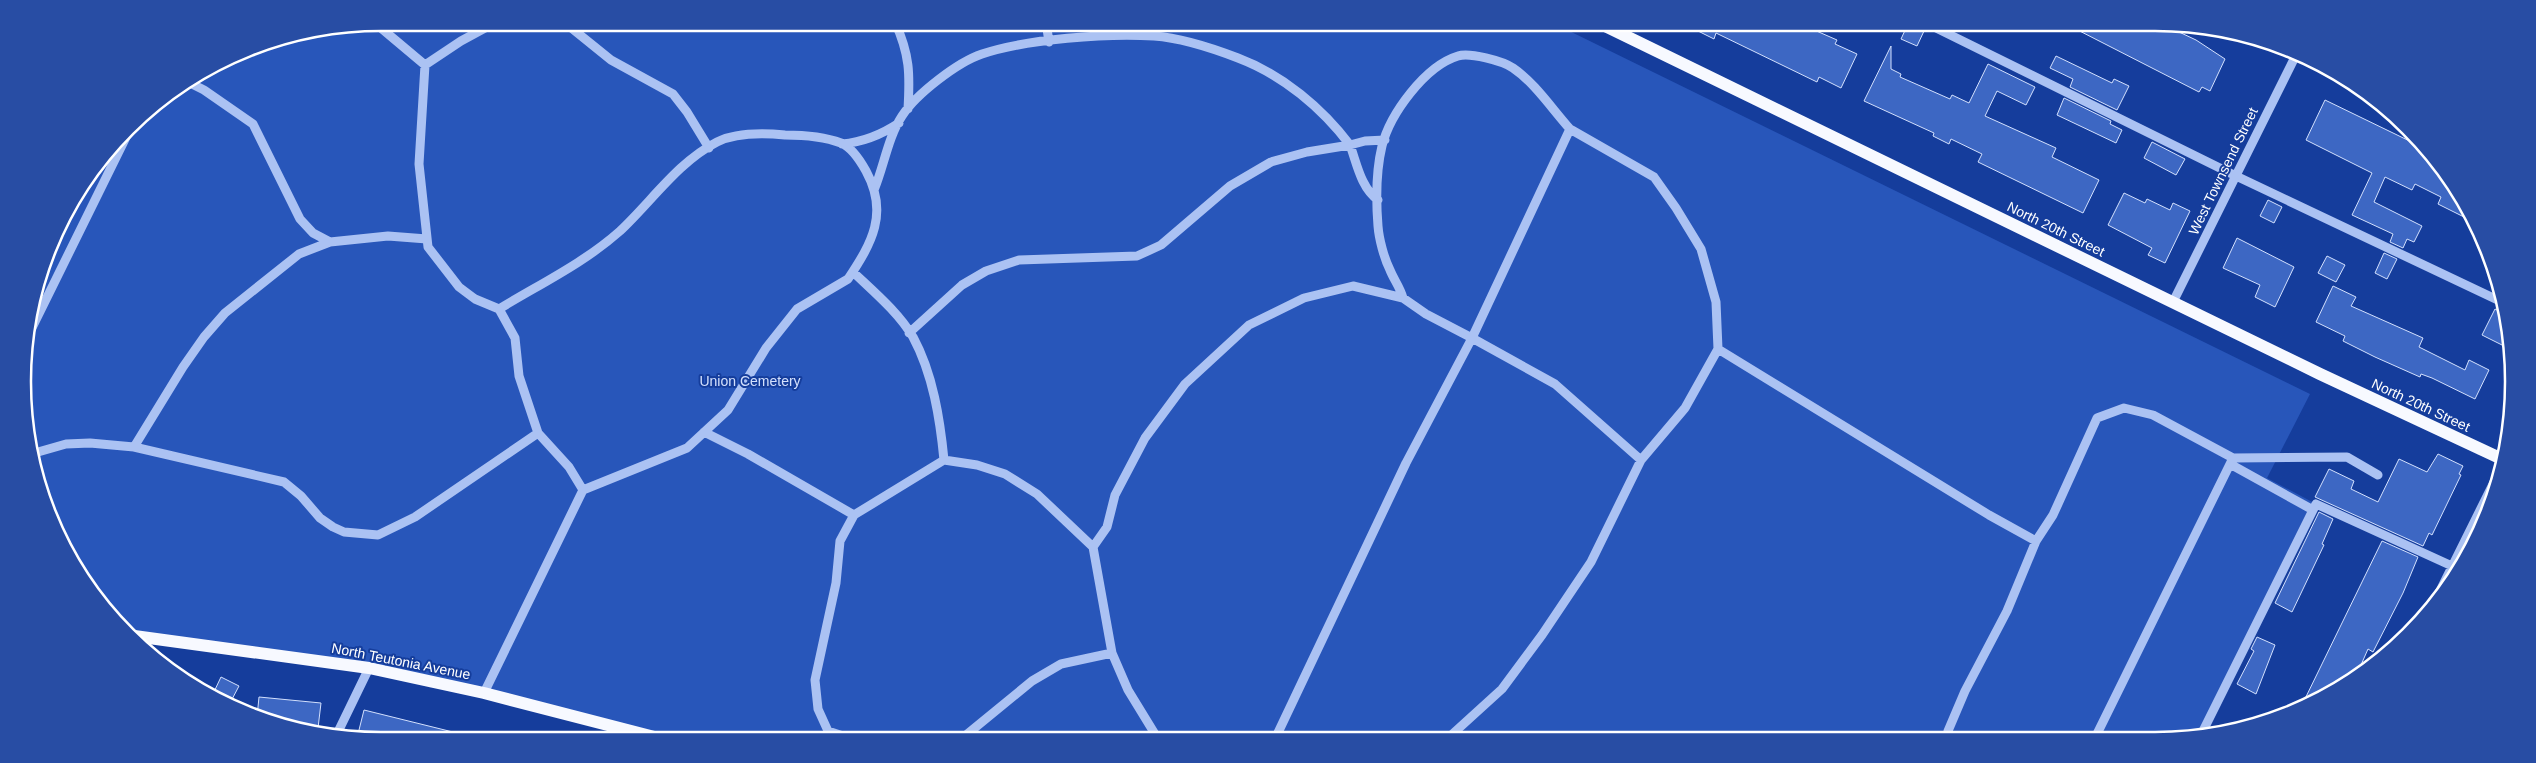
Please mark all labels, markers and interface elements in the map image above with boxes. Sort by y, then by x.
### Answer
street label: West Townsend Street [2185,105,2261,237]
street label: North 20th Street [2005,198,2108,260]
park label: Union Cemetery [699,373,801,389]
street label: North 20th Street [2369,375,2473,435]
street label: North Teutonia Avenue [330,640,472,682]

